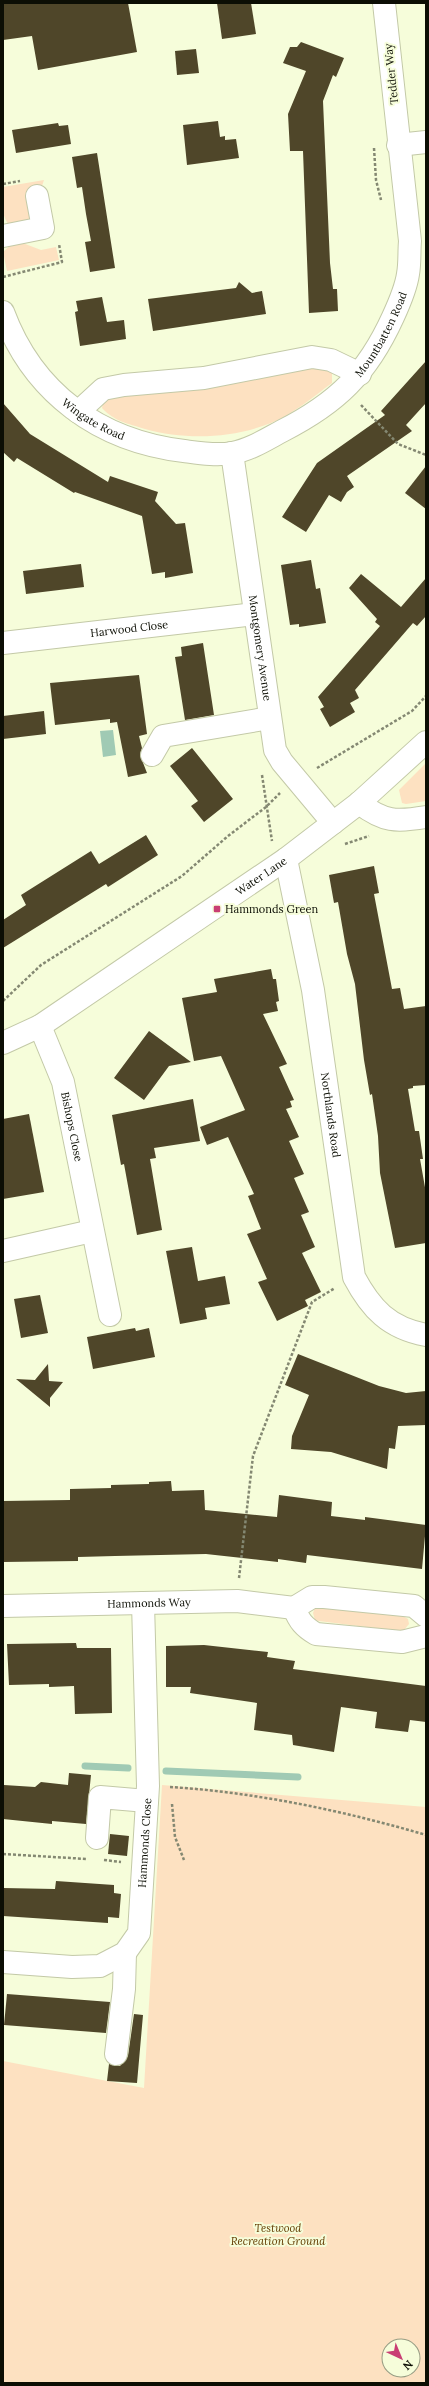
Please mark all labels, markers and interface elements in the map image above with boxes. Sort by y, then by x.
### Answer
street label: Tedder Way [381,43,401,105]
street label: Mountbatten Road [352,289,410,380]
street label: Wingate Road [59,395,127,443]
street label: Montgomery Avenue [246,594,275,702]
street label: Harwood Close [89,617,169,640]
street label: Water Lane [233,853,290,898]
place label: Hammonds Green [225,902,318,916]
marker: Hammonds Green [212,904,222,914]
street label: Northlands Road [318,1071,344,1159]
street label: Bishops Close [58,1090,86,1163]
street label: Hammonds Way [107,1595,191,1611]
street label: Hammonds Close [135,1798,154,1888]
park label: Testwood Recreation Ground [231,2221,326,2248]
north arrow [381,2338,421,2378]
text: N [400,2357,416,2374]

